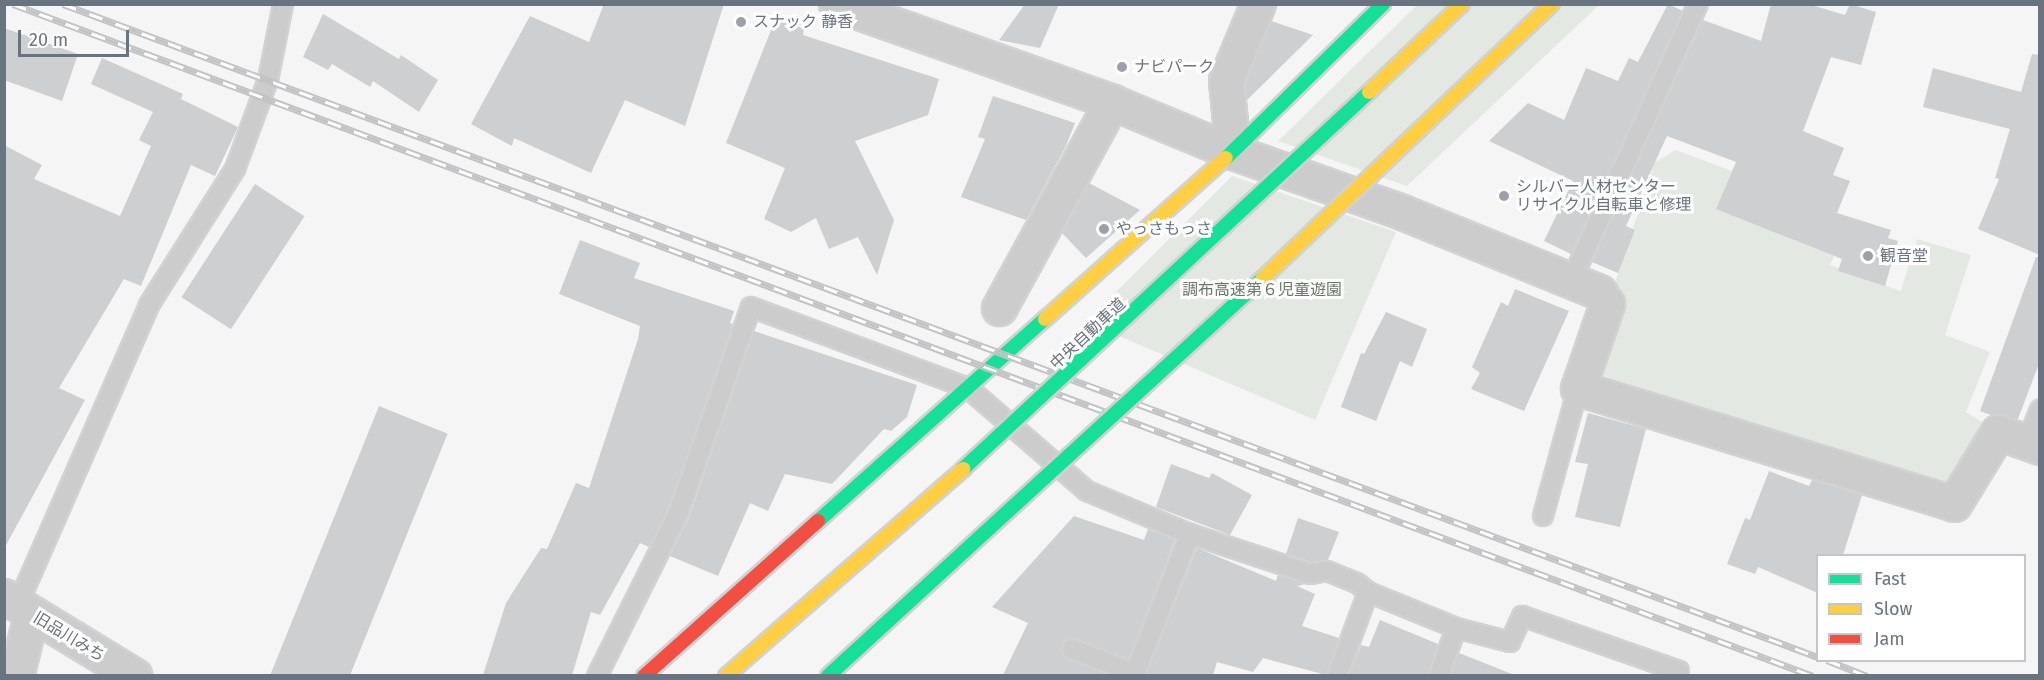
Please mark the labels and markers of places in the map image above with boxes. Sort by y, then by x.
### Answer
place label: スナック 静香 [753,12,853,32]
marker: スナック 静香 [734,15,748,29]
place label: ナビパーク [1134,57,1214,77]
marker: ナビパーク [1115,60,1129,74]
place label: シルバー人材センター リサイクル自転車と修理 [1516,177,1692,215]
marker: シルバー人材センター リサイクル自転車と修理 [1497,189,1511,203]
place label: やっさもっさ [1116,219,1212,239]
marker: やっさもっさ [1097,222,1111,236]
place label: 観音堂 [1880,246,1928,266]
marker: 観音堂 [1861,249,1875,263]

